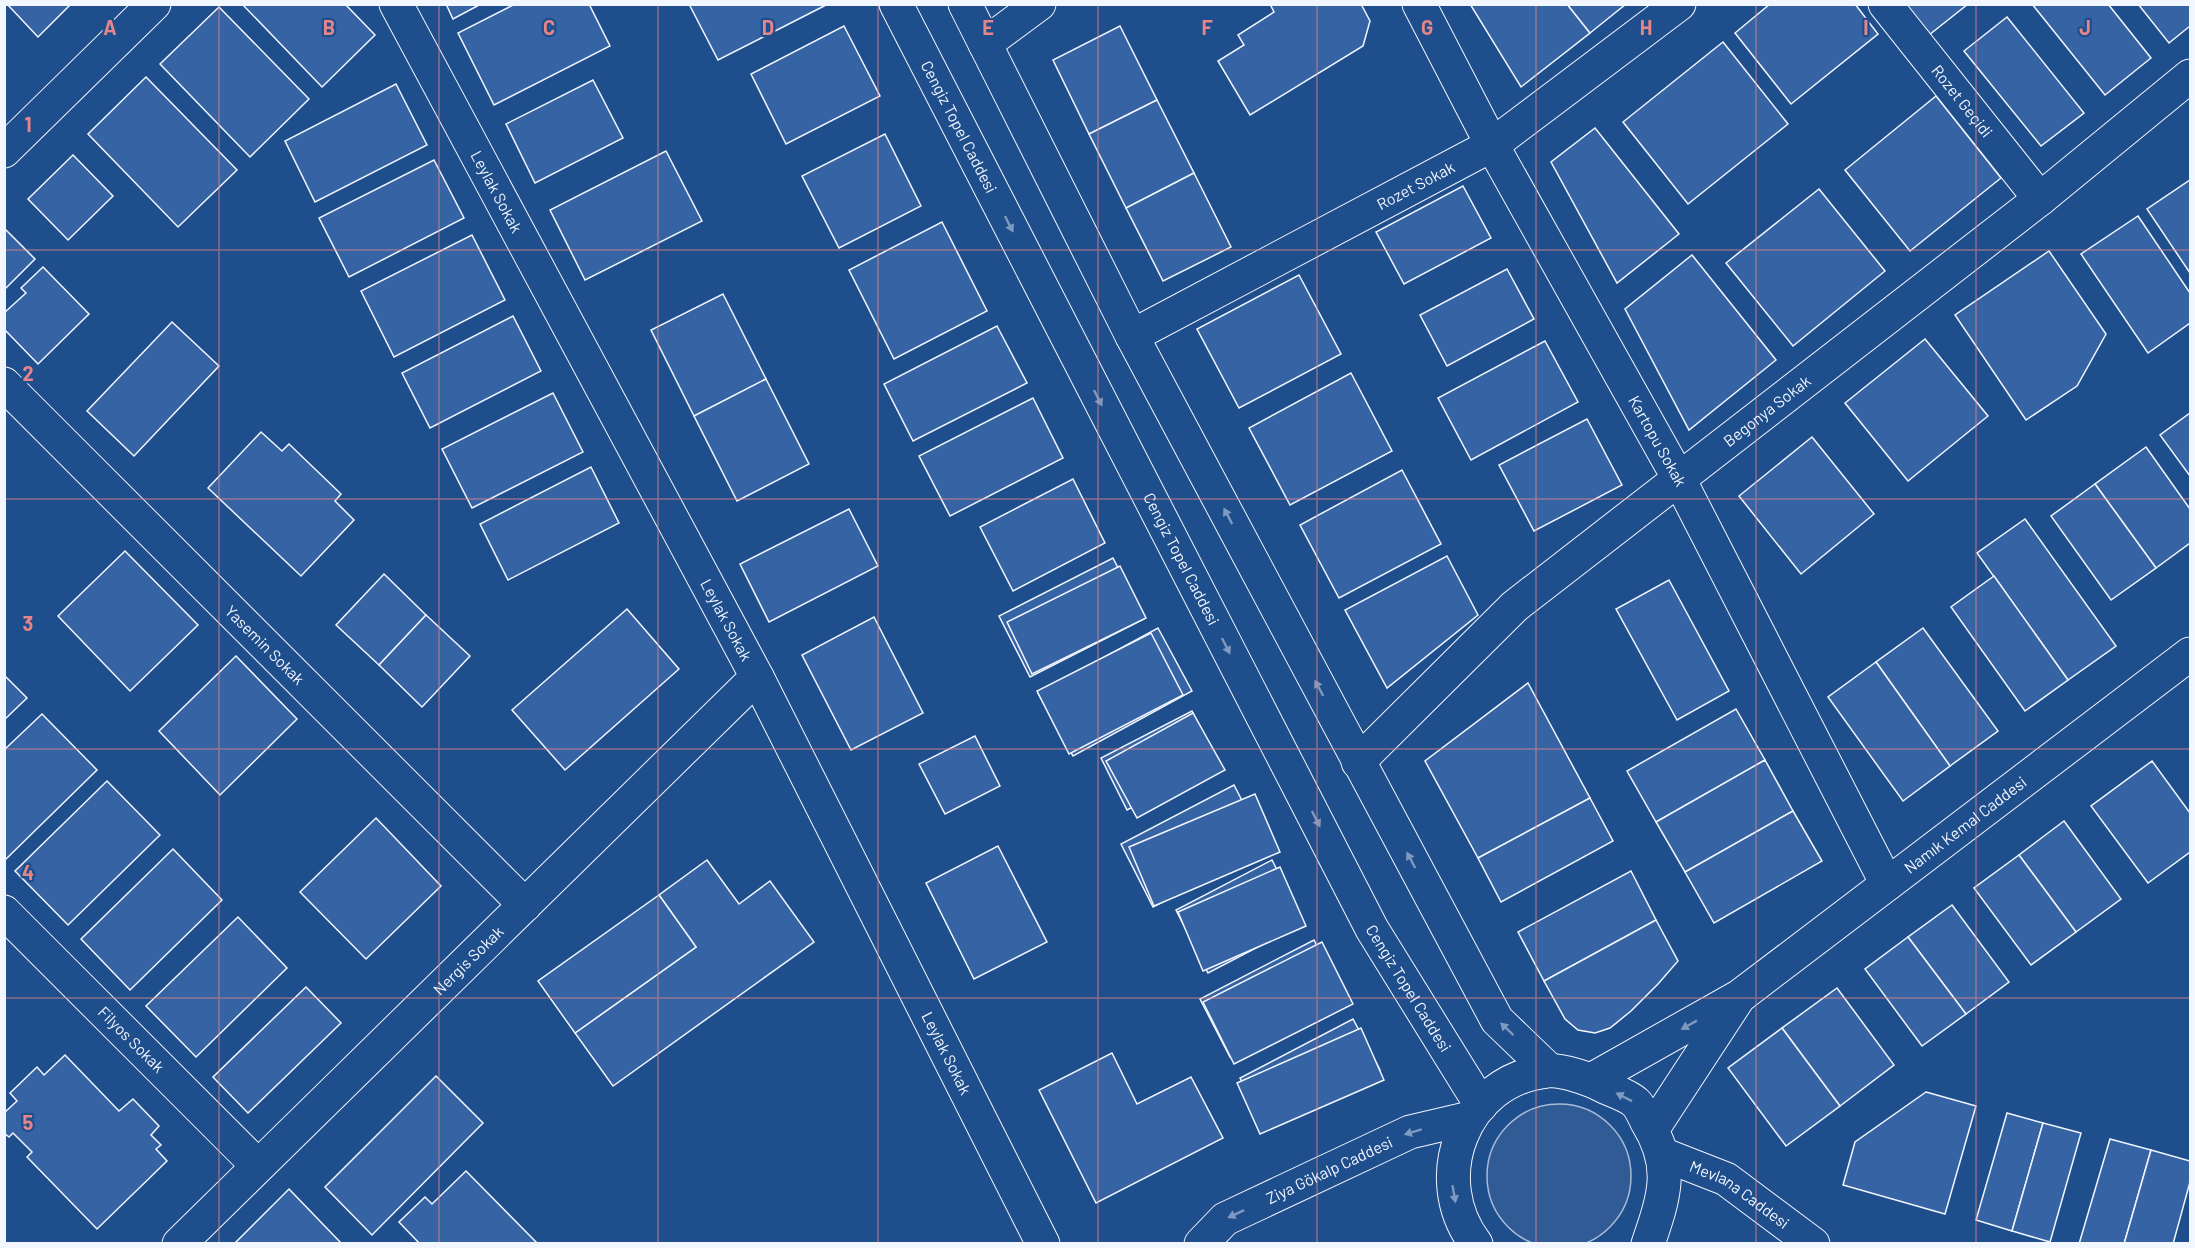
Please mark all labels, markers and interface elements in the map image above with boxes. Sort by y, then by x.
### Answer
text: A [103,15,117,39]
text: B [323,15,335,39]
text: C [543,15,555,39]
text: D [762,15,774,39]
text: E [982,15,994,39]
text: F [1201,15,1213,39]
text: G [1421,15,1433,39]
text: H [1640,15,1652,39]
text: I [1863,15,1869,39]
text: J [2079,15,2091,39]
street label: Cengiz Topel Caddesi [918,57,1001,196]
street label: Rozet Geçidi [1928,61,1997,141]
text: 1 [24,112,32,136]
street label: Leylak Sokak [467,147,527,236]
street label: Rozet Sokak [1373,157,1457,213]
one-way arrow [1004,216,1014,233]
text: 2 [22,361,34,385]
street label: Begonya Sokak [1719,371,1814,450]
one-way arrow [1094,389,1103,406]
street label: Kartopu Sokak [1625,392,1691,489]
street label: Cengiz Topel Caddesi [1140,489,1224,628]
one-way arrow [1223,507,1233,524]
street label: Leylak Sokak [697,576,757,664]
street label: Yasemin Sokak [222,601,309,688]
text: 3 [23,611,33,635]
one-way arrow [1221,637,1231,654]
one-way arrow [1314,679,1324,696]
street label: Namık Kemal Caddesi [1900,772,2030,877]
one-way arrow [1310,810,1320,828]
one-way arrow [1406,851,1416,868]
text: 4 [22,860,34,884]
street label: Nergis Sokak [429,921,507,999]
street label: Cengiz Topel Caddesi [1363,921,1456,1055]
street label: Filyos Sokak [95,1002,169,1076]
street label: Leylak Sokak [918,1008,976,1097]
one-way arrow [1680,1020,1697,1030]
one-way arrow [1500,1023,1514,1037]
one-way arrow [1615,1092,1632,1101]
text: 5 [23,1110,34,1134]
one-way arrow [1404,1128,1422,1137]
street label: Ziya Gökalp Caddesi [1263,1132,1395,1207]
street label: Mevlana Caddesi [1687,1156,1793,1232]
one-way arrow [1450,1185,1459,1204]
one-way arrow [1227,1209,1244,1218]

